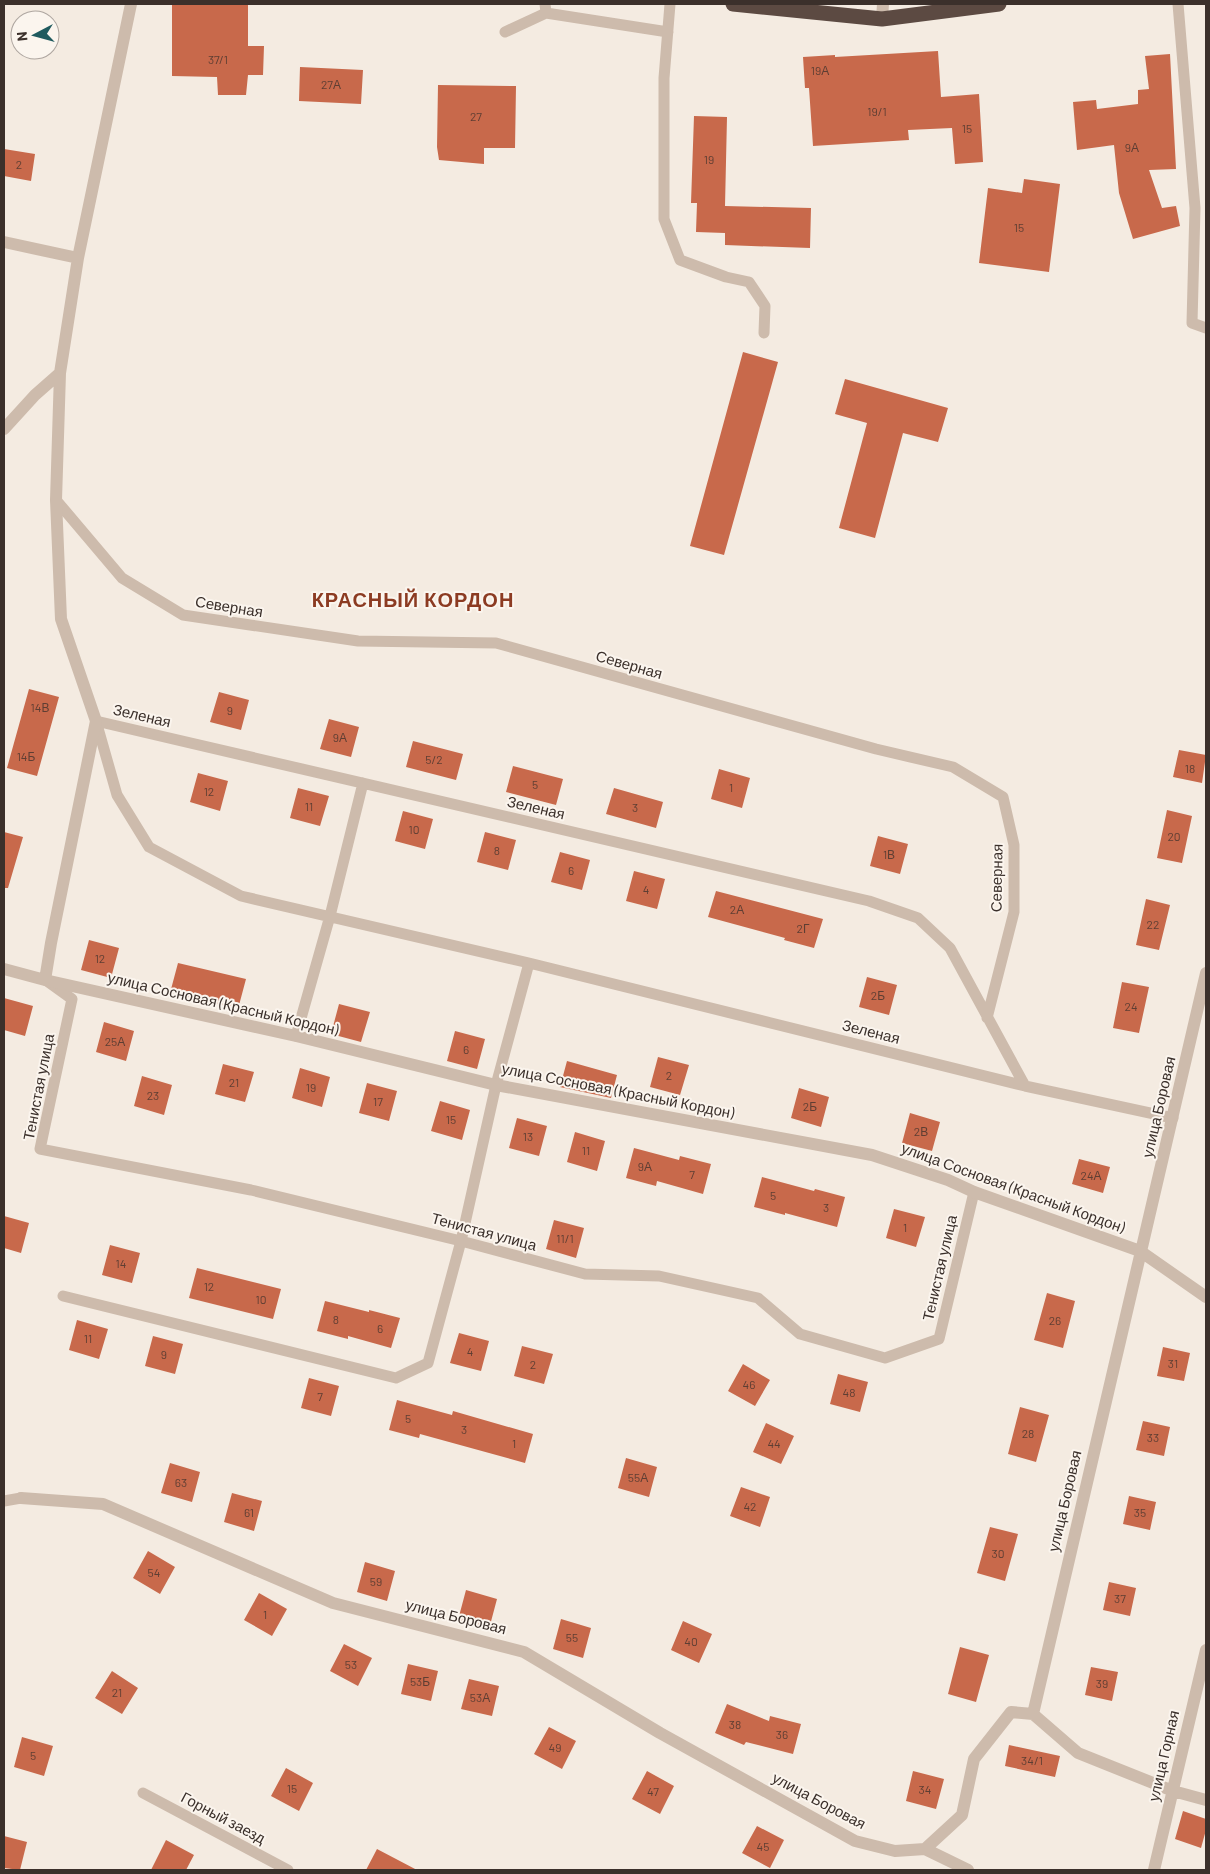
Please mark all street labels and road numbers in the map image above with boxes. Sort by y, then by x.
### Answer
street label: Северная [194,592,264,620]
street label: Северная [594,646,665,682]
street label: Зеленая [112,700,173,730]
street label: Зеленая [506,792,567,822]
street label: Северная [986,844,1006,912]
street label: улица Сосновая (Красный Кордон) [106,968,341,1038]
street label: Зеленая [841,1015,902,1047]
street label: Тенистая улица [19,1031,57,1142]
street label: улица Боровая [1138,1054,1178,1159]
street label: улица Сосновая (Красный Кордон) [500,1059,736,1121]
street label: улица Сосновая (Красный Кордон) [899,1138,1128,1236]
street label: Тенистая улица [430,1208,539,1254]
street label: Тенистая улица [918,1212,960,1323]
street label: улица Боровая [1044,1448,1084,1553]
street label: улица Боровая [404,1595,509,1637]
street label: улица Горная [1144,1709,1182,1803]
street label: улица Боровая [770,1768,869,1832]
street label: Горный заезд [178,1787,269,1847]

